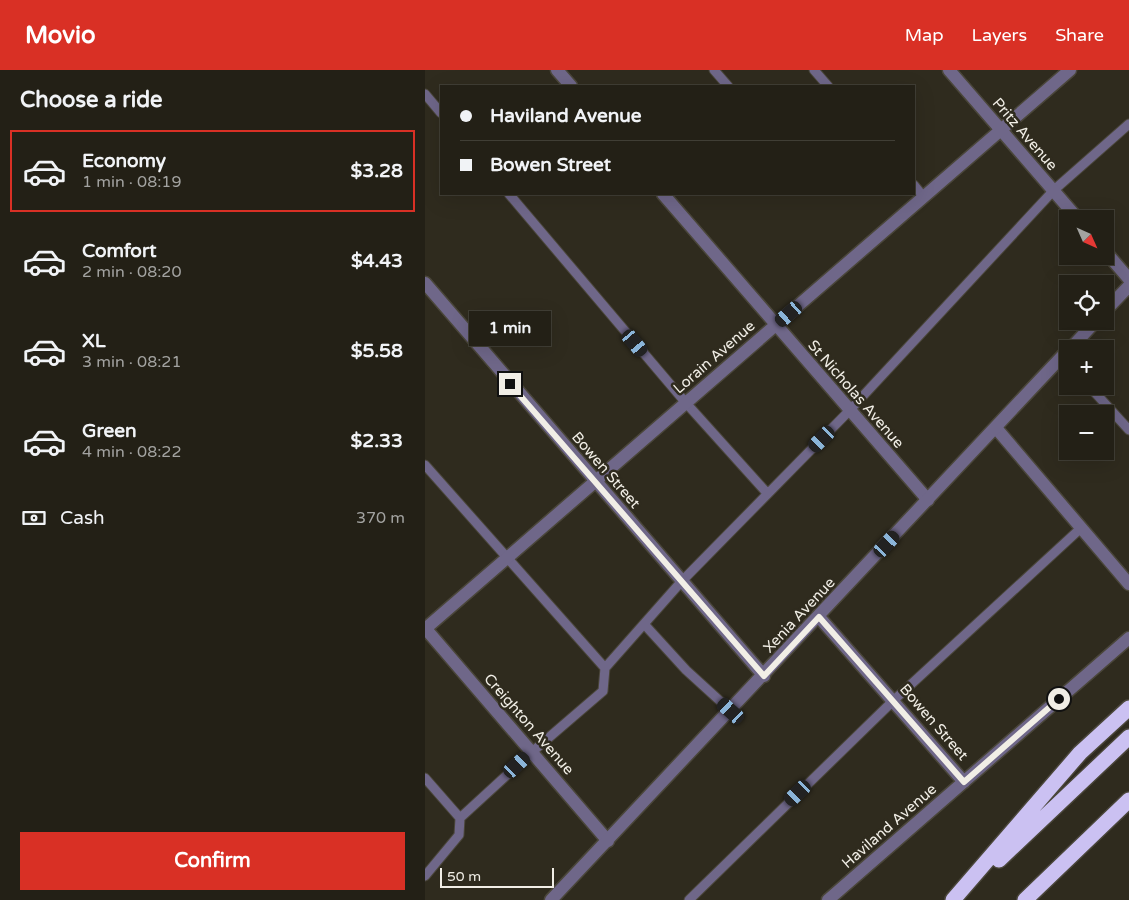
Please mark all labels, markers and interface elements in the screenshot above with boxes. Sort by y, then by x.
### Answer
text: Movio [25,21,96,50]
text: Map [905,24,944,46]
text: Layers [972,24,1027,46]
text: Share [1055,24,1104,46]
text: Choose a ride [20,87,163,113]
street label: Pritz Avenue [989,94,1061,174]
text: Haviland Avenue [490,105,642,127]
icon: car [22,149,67,194]
text: Economy [82,150,166,172]
text: Bowen Street [490,154,611,176]
text: $3.28 [351,160,403,182]
text: 1 min · 08:19 [82,172,181,192]
north arrow [1059,210,1114,265]
map controls [1059,210,1114,460]
icon: car [22,239,67,284]
text: Comfort [82,240,156,262]
text: $4.43 [351,250,403,272]
text: 2 min · 08:20 [82,262,181,282]
button: locate [1059,275,1114,330]
car [772,298,805,330]
callout: 1 min [469,312,551,346]
street label: Lorain Avenue [669,317,759,397]
text: 1 min [489,318,531,338]
car [619,327,650,359]
icon: car [22,329,67,374]
text: XL [82,330,106,352]
street label: St Nicholas Avenue [804,336,908,452]
text: $5.58 [351,340,403,362]
button: + [1059,340,1114,395]
text: 3 min · 08:21 [82,352,181,372]
route end [499,373,521,395]
button: − [1059,405,1114,460]
icon: car [22,419,67,464]
text: Green [82,420,136,442]
car [806,423,837,455]
street label: Bowen Street [568,428,644,512]
text: $2.33 [351,430,403,452]
text: 4 min · 08:22 [82,442,181,462]
icon: cash [20,504,48,532]
text: Cash [60,507,105,529]
text: 370 m [356,508,405,528]
car [871,528,902,560]
street label: Xenia Avenue [759,573,839,657]
street label: Creighton Avenue [480,670,578,778]
street label: Bowen Street [896,680,972,764]
route start [1048,688,1070,710]
car [714,695,747,727]
car [500,749,533,781]
car [782,777,814,809]
street label: Haviland Avenue [838,780,940,872]
button: Confirm [20,832,405,890]
scale bar [440,865,554,888]
text: 50 m [447,868,481,885]

